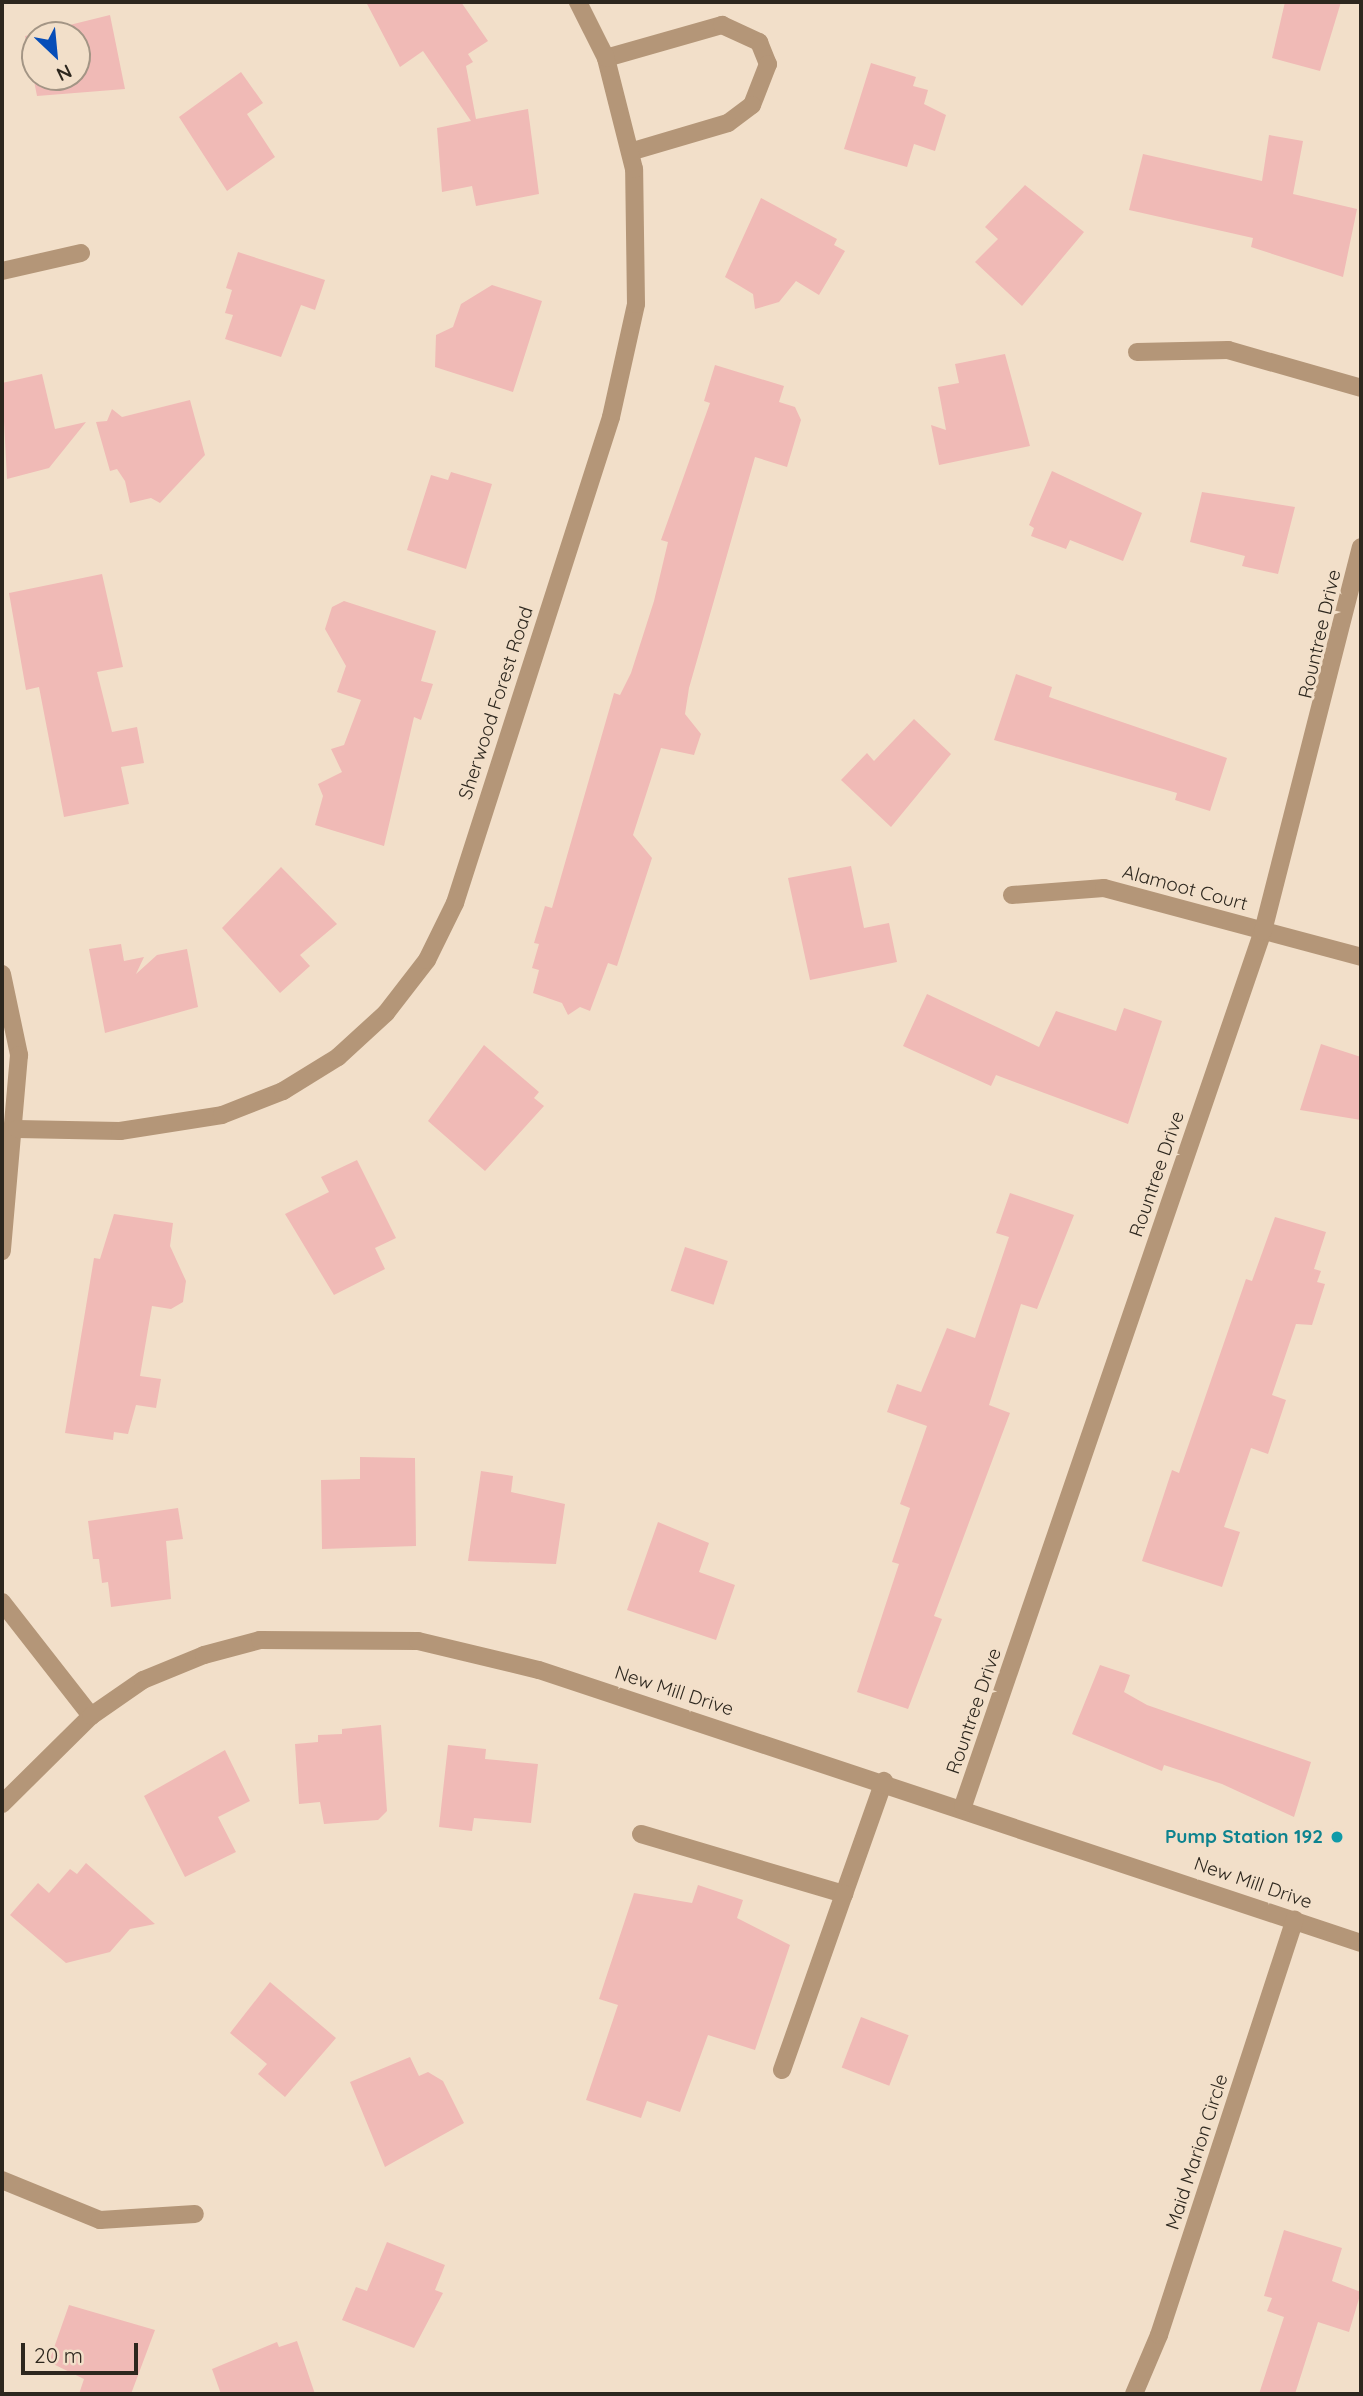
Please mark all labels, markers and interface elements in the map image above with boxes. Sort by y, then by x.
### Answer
north arrow [21,21,91,91]
text: N [53,59,76,87]
street label: Rountree Drive [1294,567,1346,701]
street label: Sherwood Forest Road [454,604,538,802]
street label: Alamoot Court [1120,860,1250,916]
street label: Rountree Drive [1125,1108,1189,1240]
street label: Rountree Drive [942,1645,1006,1777]
street label: New Mill Drive [612,1661,736,1721]
place label: Pump Station 192 [1165,1826,1323,1848]
marker: Pump Station 192 [1329,1829,1345,1845]
street label: New Mill Drive [1191,1852,1315,1914]
street label: Maid Marion Circle [1161,2071,1233,2233]
scale bar [24,2330,142,2374]
text: 20 m [34,2342,83,2368]

